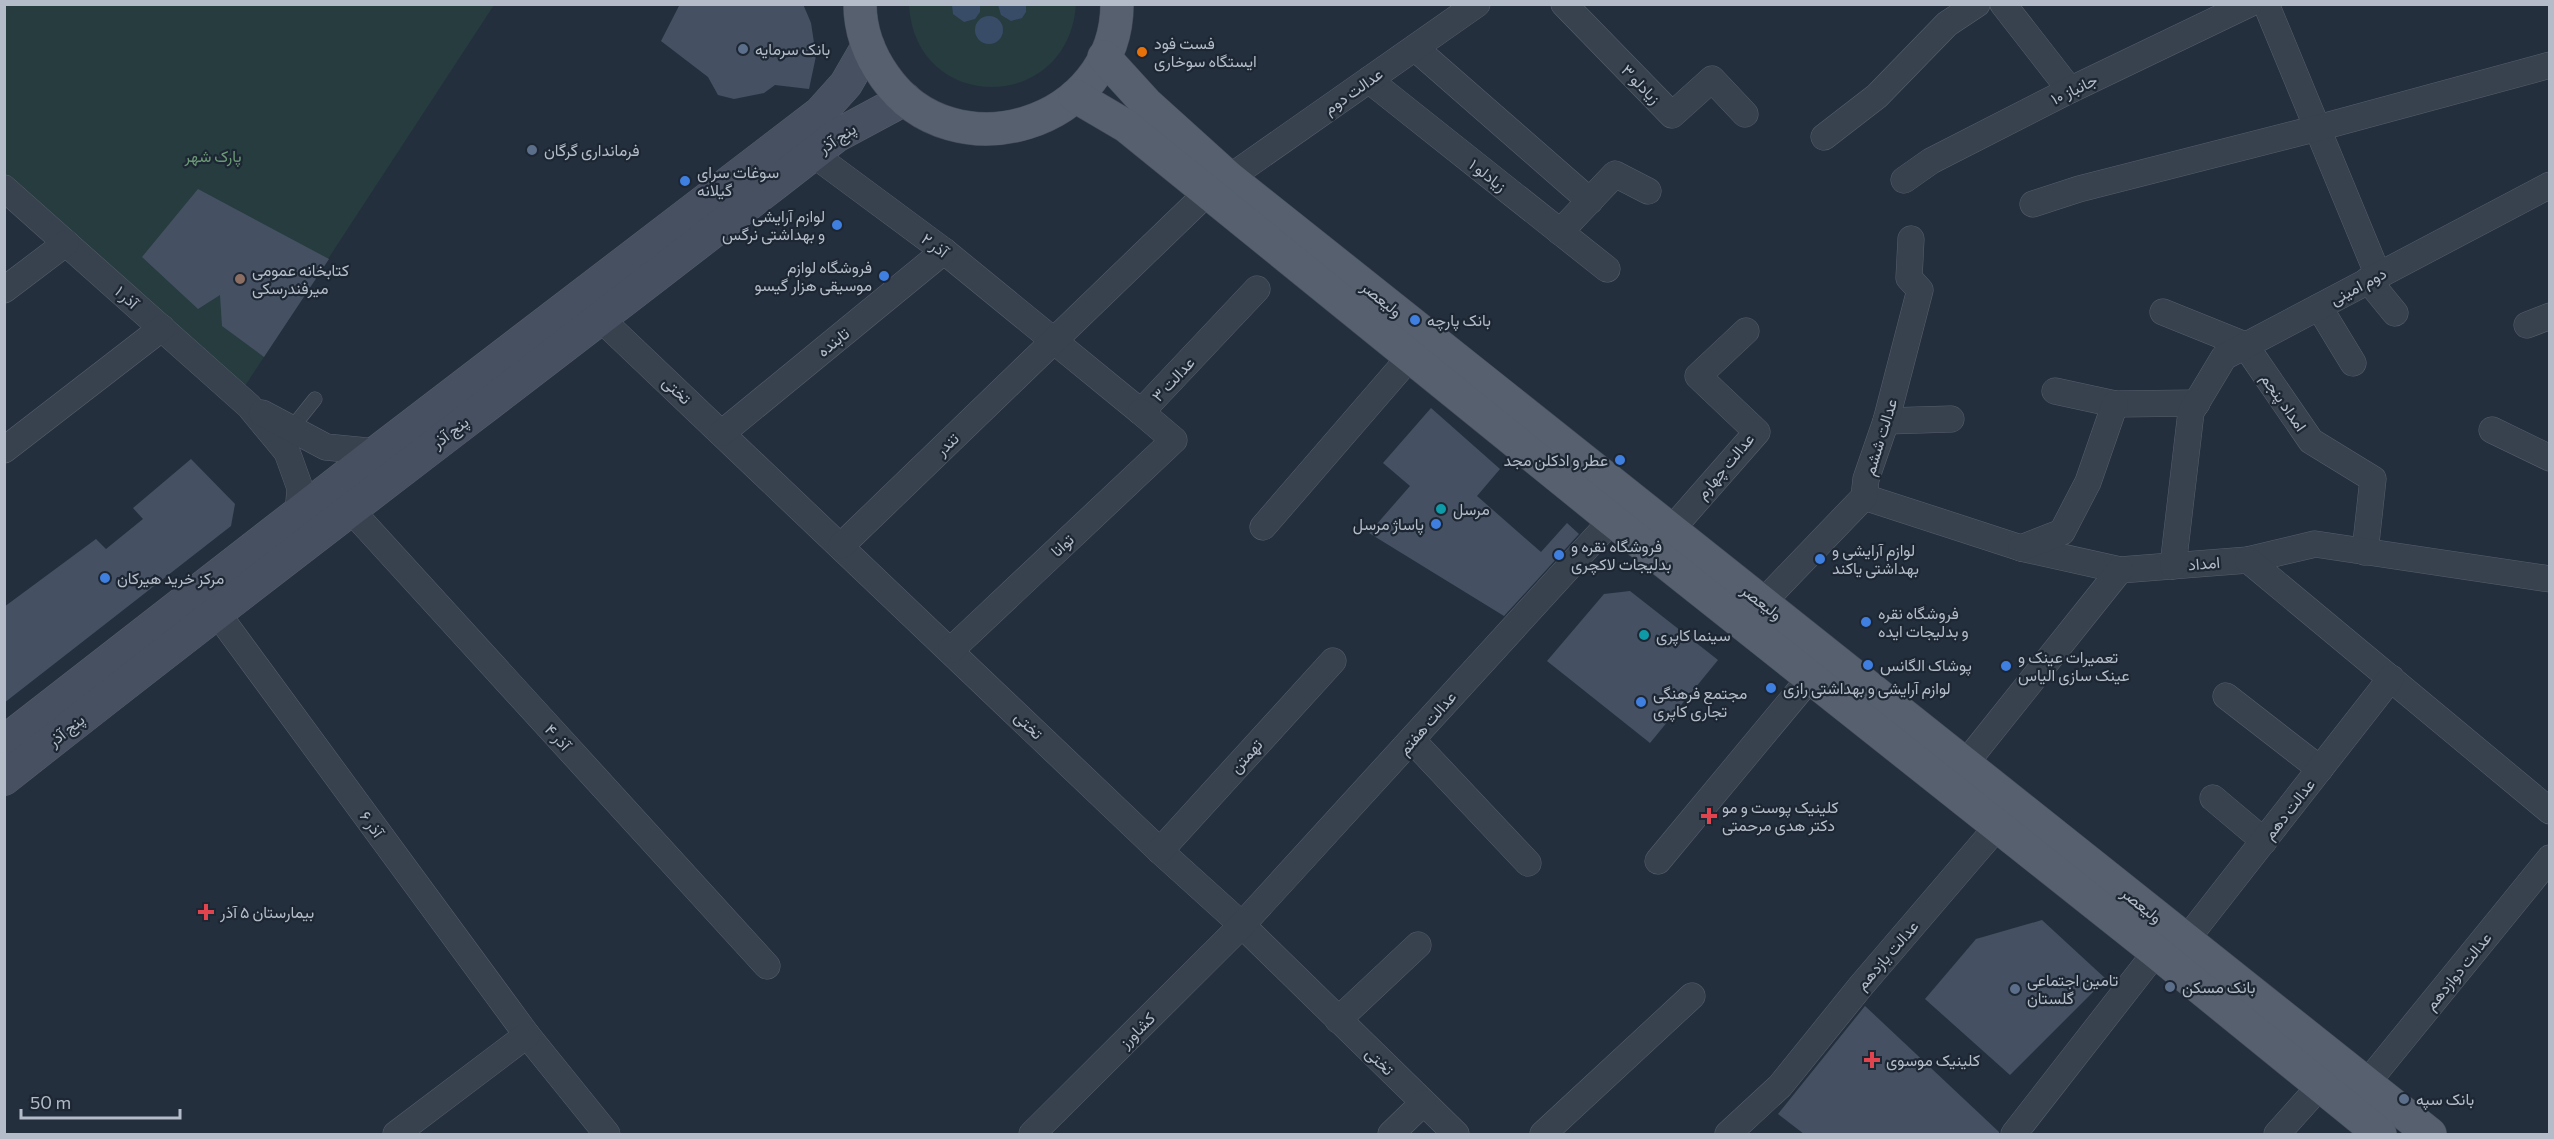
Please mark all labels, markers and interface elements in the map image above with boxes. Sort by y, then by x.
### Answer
place label: فست فود ایستگاه سوخاری [1154,33,1257,72]
place label: بانک سرمایه [755,39,830,60]
marker: بانک سرمایه [736,42,750,56]
marker: فست فود ایستگاه سوخاری [1135,45,1149,59]
street label: زیادلو ۳ [1617,60,1665,109]
street label: عدالت دوم [1320,63,1387,119]
street label: ۱۰ جانباز [2048,69,2101,110]
street label: پنج آذر [813,118,861,160]
place label: فرمانداری گرگان [544,140,640,161]
marker: فرمانداری گرگان [525,143,539,157]
park label: پارک شهر [183,146,242,168]
street label: زیادلو ۱ [1465,154,1511,197]
place label: سوغات سرای گیلانه [697,162,779,200]
marker: سوغات سرای گیلانه [678,174,692,188]
place label: لوازم آرایشی و بهداشتی نرگس [722,206,825,245]
marker: لوازم آرایشی و بهداشتی نرگس [830,218,844,232]
street label: ۲ آذر [917,228,953,263]
place label: فروشگاه لوازم موسیقی هزار گیسو [755,257,872,296]
place label: کتابخانه عمومی میرفندرسکی [252,260,349,299]
street label: دوم امینی [2326,263,2390,310]
marker: فروشگاه لوازم موسیقی هزار گیسو [877,269,891,283]
marker: کتابخانه عمومی میرفندرسکی [233,272,247,286]
street label: ولیعصر [1356,276,1406,322]
street label: ۱ آذر [111,281,144,314]
place label: بانک پارچه [1427,310,1491,332]
marker: بانک پارچه [1408,313,1422,327]
street label: تابنده [813,323,853,361]
street label: عدالت ۳ [1147,353,1198,405]
street label: امداد پنجم [2255,369,2311,436]
street label: تختی [658,372,696,409]
street label: عدالت ششم [1859,396,1902,478]
street label: پنج آذر [427,412,474,455]
street label: تندر [930,428,964,461]
street label: عدالت چهارم [1692,429,1760,504]
place label: عطر و ادکلن مجد [1504,450,1608,471]
marker: عطر و ادکلن مجد [1613,453,1627,467]
place label: مرسل [1453,499,1490,520]
marker: مرسل [1434,502,1448,516]
place label: پاساژ مرسل [1353,514,1424,536]
marker: پاساژ مرسل [1429,517,1443,531]
street label: توانا [1046,529,1079,561]
place label: فروشگاه نقره و بدلیجات لاکچری [1571,536,1671,576]
place label: لوازم آرایشی و بهداشتی یاکند [1832,540,1919,579]
marker: فروشگاه نقره و بدلیجات لاکچری [1552,548,1566,562]
marker: لوازم آرایشی و بهداشتی یاکند [1813,552,1827,566]
street label: امداد [2187,552,2221,573]
place label: مرکز خرید هیرکان [117,568,224,589]
marker: مرکز خرید هیرکان [98,571,112,585]
street label: ولیعصر [1736,579,1787,625]
place label: فروشگاه نقره و بدلیجات ایده [1878,603,1969,642]
marker: فروشگاه نقره و بدلیجات ایده [1859,615,1873,629]
place label: سینما کاپری [1656,625,1731,647]
marker: سینما کاپری [1637,628,1651,642]
place label: تعمیرات عینک و عینک سازی الیاس [2018,647,2130,686]
place label: پوشاک الگانس [1880,655,1972,677]
marker: پوشاک الگانس [1861,658,1875,672]
marker: تعمیرات عینک و عینک سازی الیاس [1999,659,2013,673]
place label: لوازم آرایشی و بهداشتی رازی [1783,678,1951,699]
marker: لوازم آرایشی و بهداشتی رازی [1764,681,1778,695]
place label: مجتمع فرهنگی تجاری کاپری [1653,683,1747,723]
street label: عدالت هفتم [1394,687,1461,760]
marker: مجتمع فرهنگی تجاری کاپری [1634,695,1648,709]
street label: تختی [1010,707,1047,744]
street label: پنج آذر [43,709,90,753]
street label: آذر ۴ [540,720,576,756]
street label: تهمتن [1225,735,1267,778]
street label: عدالت دهم [2259,774,2320,844]
place label: کلینیک پوست و مو دکتر هدی مرحمتی [1722,797,1839,836]
street label: آذر ۶ [355,807,389,843]
marker: کلینیک پوست و مو دکتر هدی مرحمتی [1700,807,1718,825]
street label: ولیعصر [2116,882,2166,928]
place label: بیمارستان ۵ آذر [219,902,314,923]
marker: بیمارستان ۵ آذر [197,903,215,921]
street label: عدالت یازدهم [1851,916,1923,994]
street label: عدالت دوازدهم [2420,928,2496,1015]
place label: تامین اجتماعی گلستان [2027,970,2118,1008]
place label: بانک مسکن [2182,977,2255,998]
marker: بانک مسکن [2163,980,2177,994]
marker: تامین اجتماعی گلستان [2008,982,2022,996]
street label: کشاورز [1114,1008,1160,1054]
street label: تختی [1361,1043,1398,1080]
place label: کلینیک موسوی [1886,1050,1980,1071]
marker: کلینیک موسوی [1863,1051,1881,1069]
scale bar [21,1082,180,1120]
place label: بانک سپه [2416,1089,2474,1111]
text: 50 m [30,1091,71,1113]
marker: بانک سپه [2397,1092,2411,1106]

